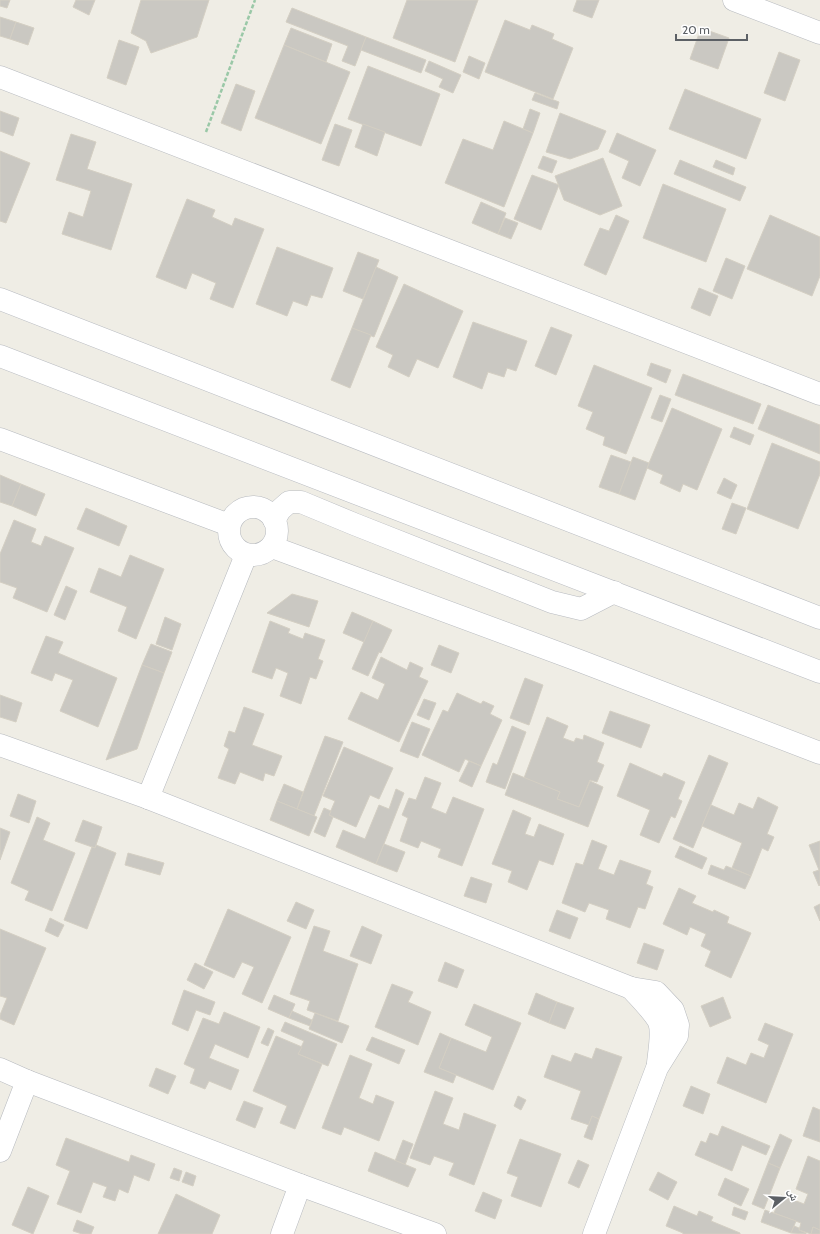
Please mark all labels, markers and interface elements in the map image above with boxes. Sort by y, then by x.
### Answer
scale bar [676,16,747,42]
text: 20 m [682,22,710,37]
north arrow [764,1178,804,1218]
text: ش [784,1187,802,1203]

